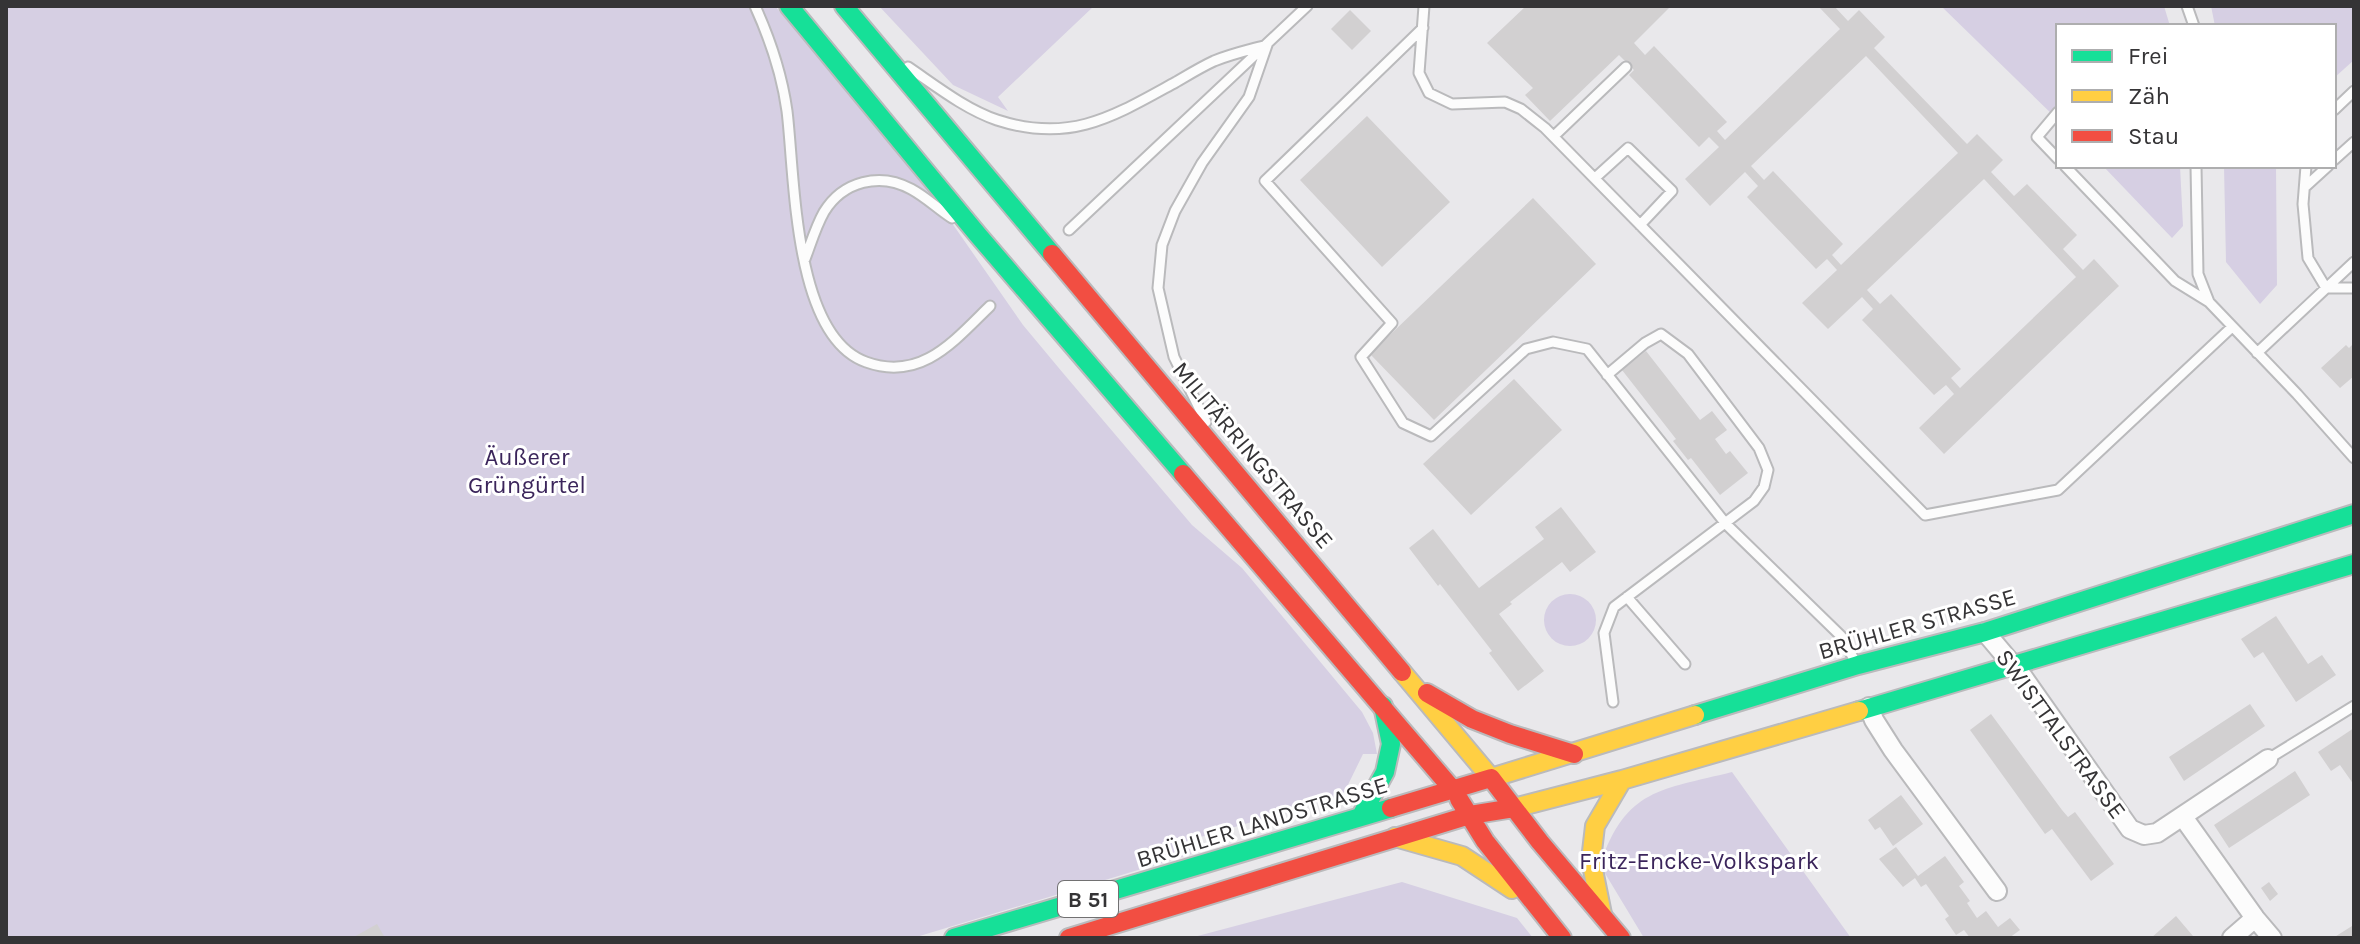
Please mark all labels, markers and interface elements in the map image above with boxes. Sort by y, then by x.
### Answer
legend [2056,24,2336,168]
text: Frei [2128,42,2169,70]
text: Zäh [2128,82,2170,110]
text: Stau [2128,122,2179,150]
street label: MILITÄRRINGSTRASSE [1167,356,1339,554]
park label: Äußerer Grüngürtel [468,443,586,499]
street label: BRÜHLER STRASSE [1815,582,2019,666]
street label: SWISTTALSTRASSE [1990,644,2132,824]
street label: BRÜHLER LANDSTRASSE [1133,770,1391,874]
park label: Fritz-Encke-Volkspark [1579,847,1819,875]
road number: B 51 [1058,881,1118,917]

